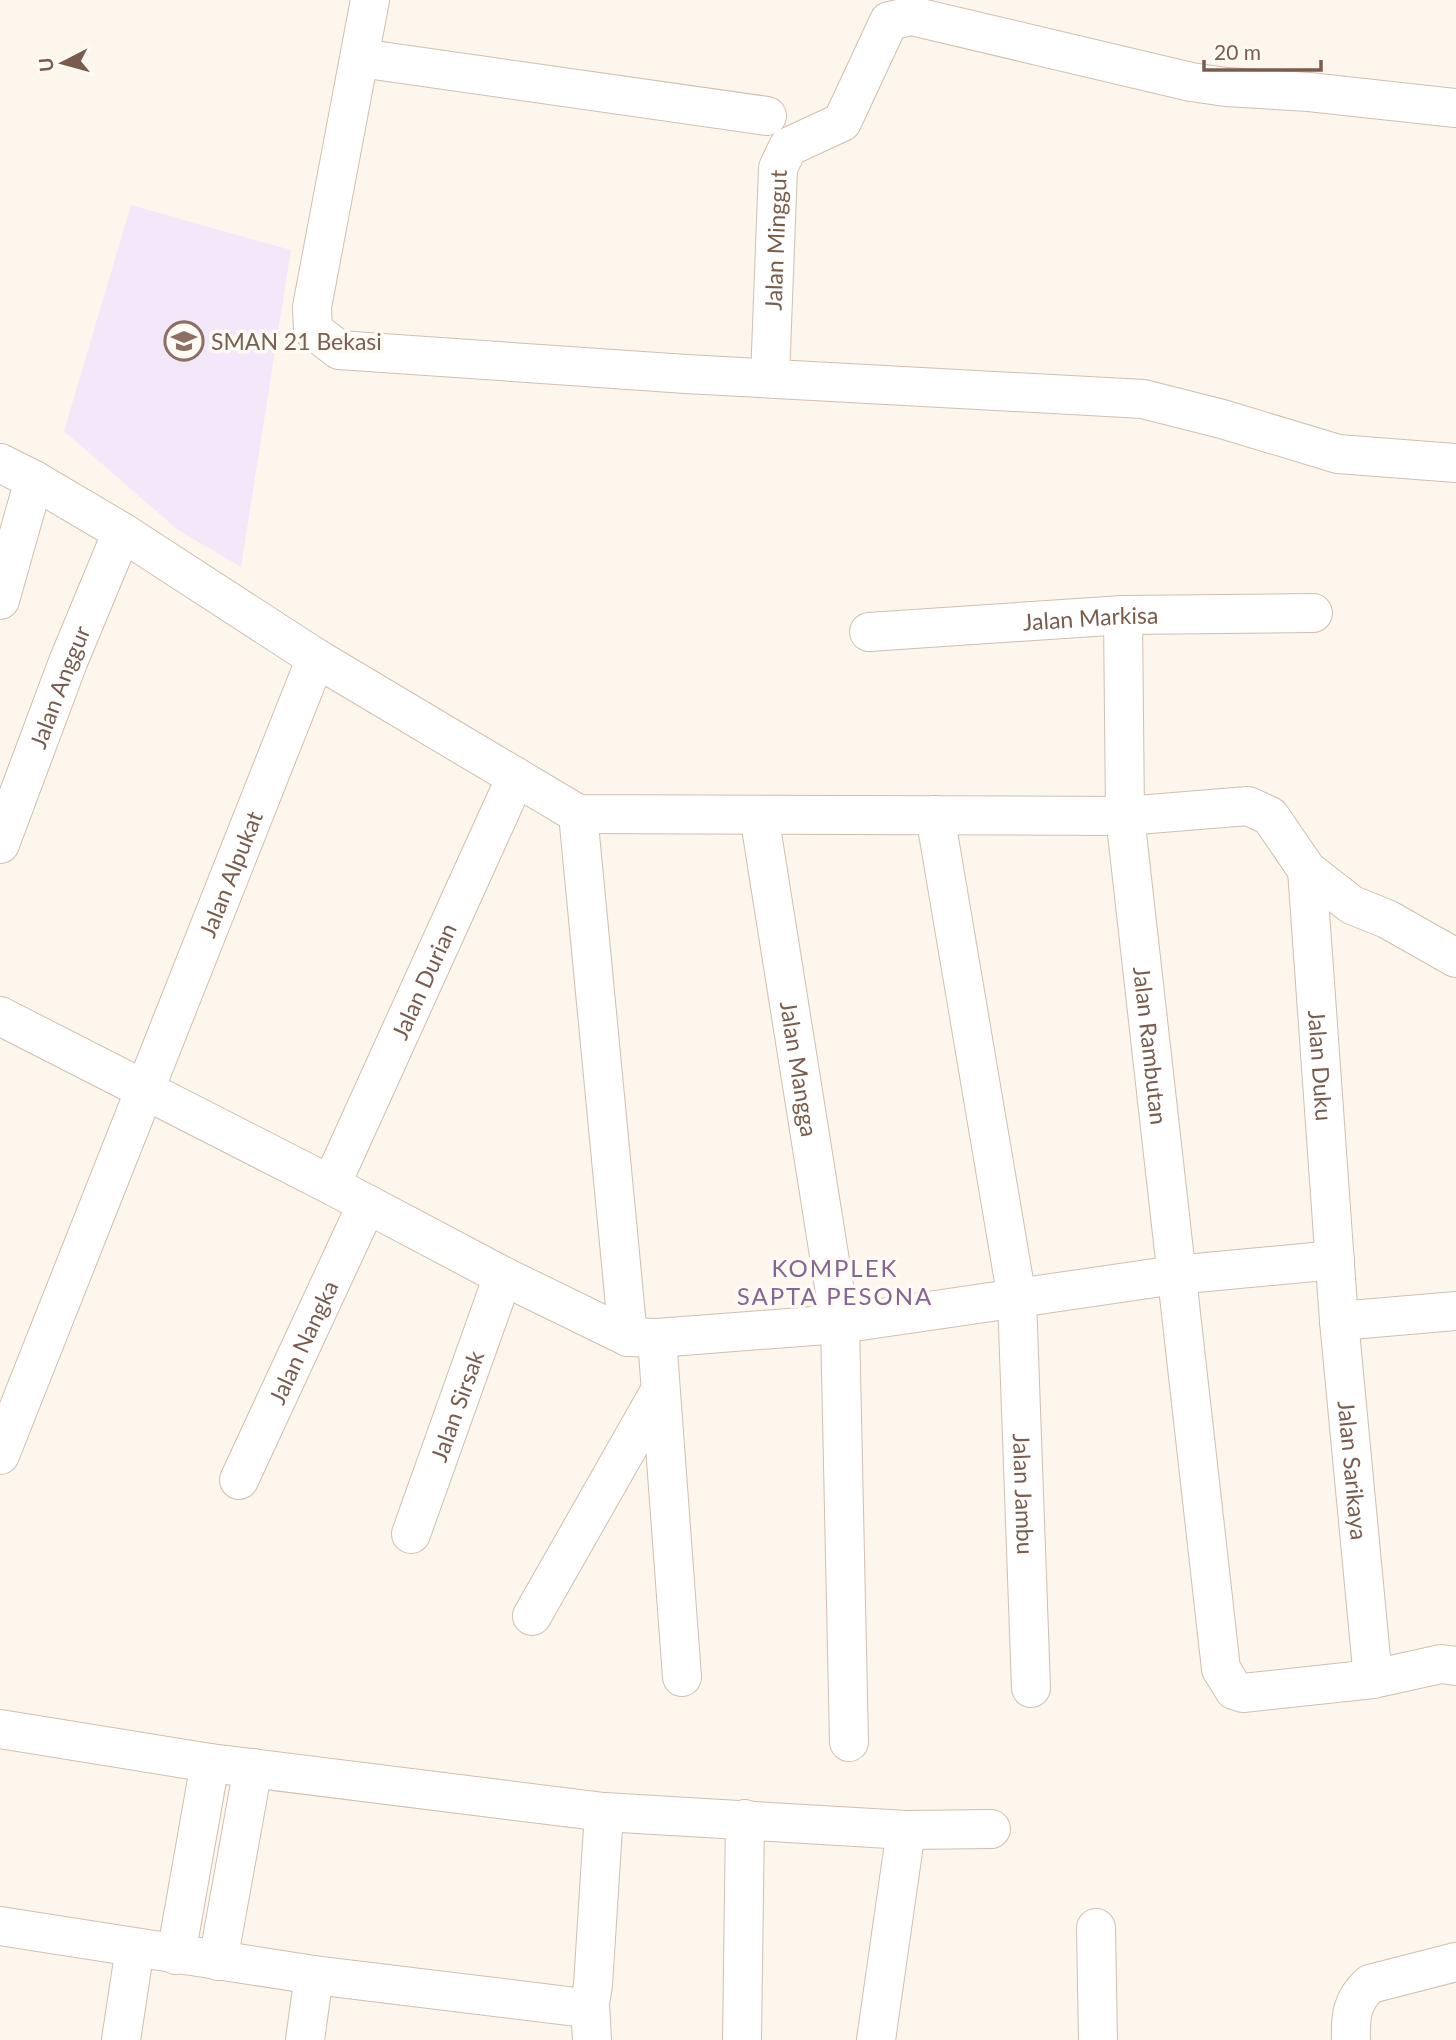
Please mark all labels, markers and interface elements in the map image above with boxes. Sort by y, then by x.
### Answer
north arrow [28,28,98,98]
scale bar [1204,28,1321,72]
text: 20 m [1214,39,1261,64]
text: U [33,57,58,73]
street label: Jalan Minggut [759,168,792,311]
school or university icon: SMAN 21 Bekasi [163,320,205,362]
place label: SMAN 21 Bekasi [211,327,382,355]
street label: Jalan Markisa [1022,601,1158,636]
street label: Jalan Anggur [23,621,96,752]
street label: Jalan Alpukat [193,806,268,941]
street label: Jalan Durian [385,918,462,1044]
street label: Jalan Rambutan [1128,965,1174,1126]
street label: Jalan Mangga [775,999,824,1139]
street label: Jalan Duku [1303,1009,1339,1122]
district label: KOMPLEK SAPTA PESONA [737,1253,933,1310]
street label: Jalan Nangka [262,1276,344,1408]
street label: Jalan Sirsak [424,1346,489,1465]
street label: Jalan Sarikaya [1333,1399,1374,1541]
street label: Jalan Jambu [1008,1433,1040,1555]

